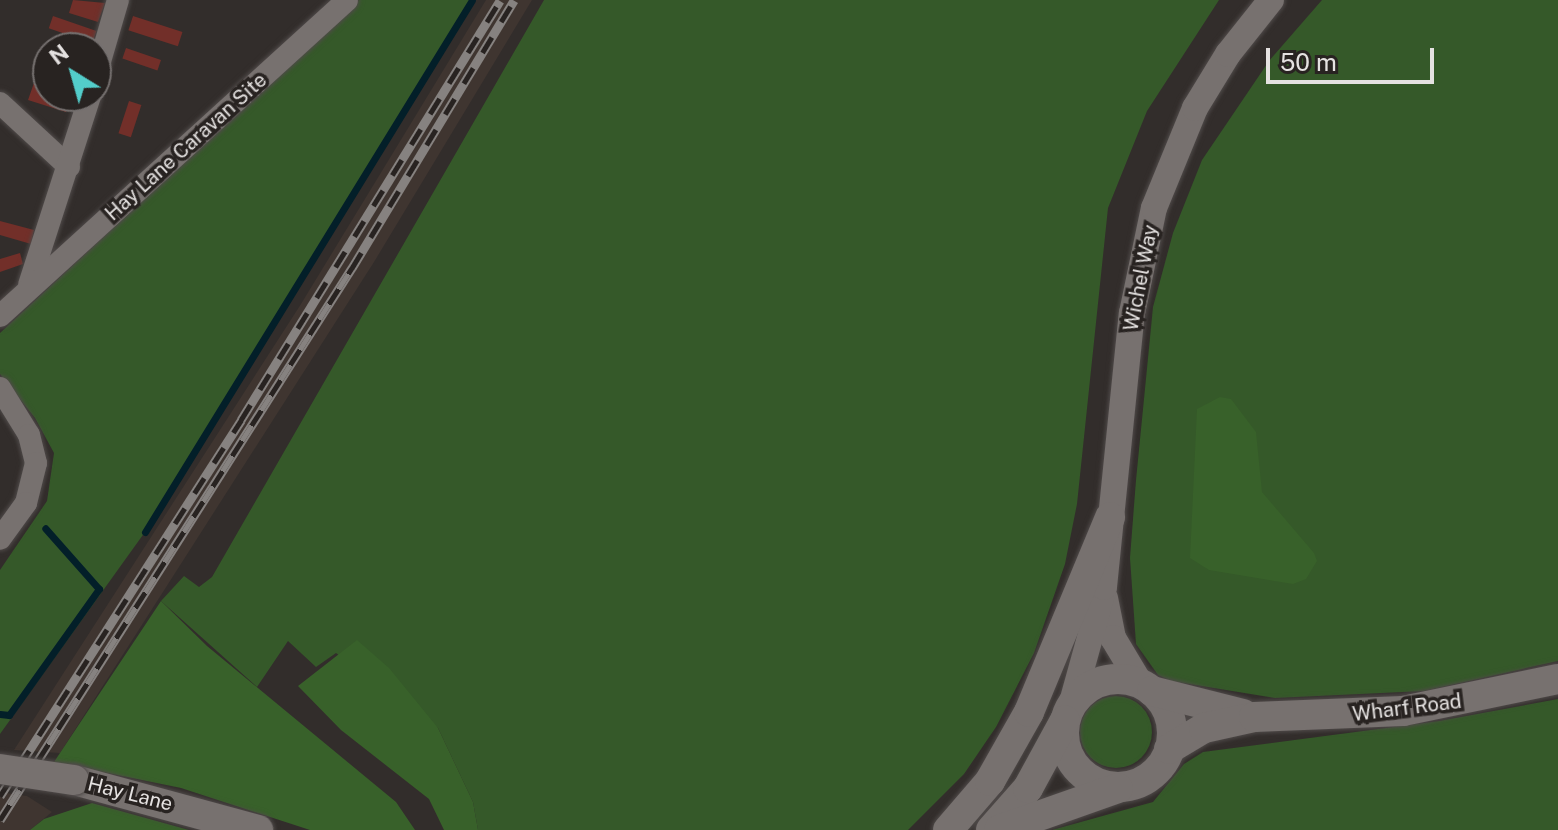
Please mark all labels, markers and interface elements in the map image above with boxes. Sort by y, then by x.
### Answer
north arrow [32,32,112,112]
scale bar [1270,32,1438,82]
text: N [44,39,73,70]
text: 50 m [1280,48,1337,76]
street label: Hay Lane Caravan Site [100,68,272,226]
street label: Wichel Way [1119,223,1163,333]
street label: Wharf Road [1351,689,1463,727]
street label: Hay Lane [85,772,175,816]

